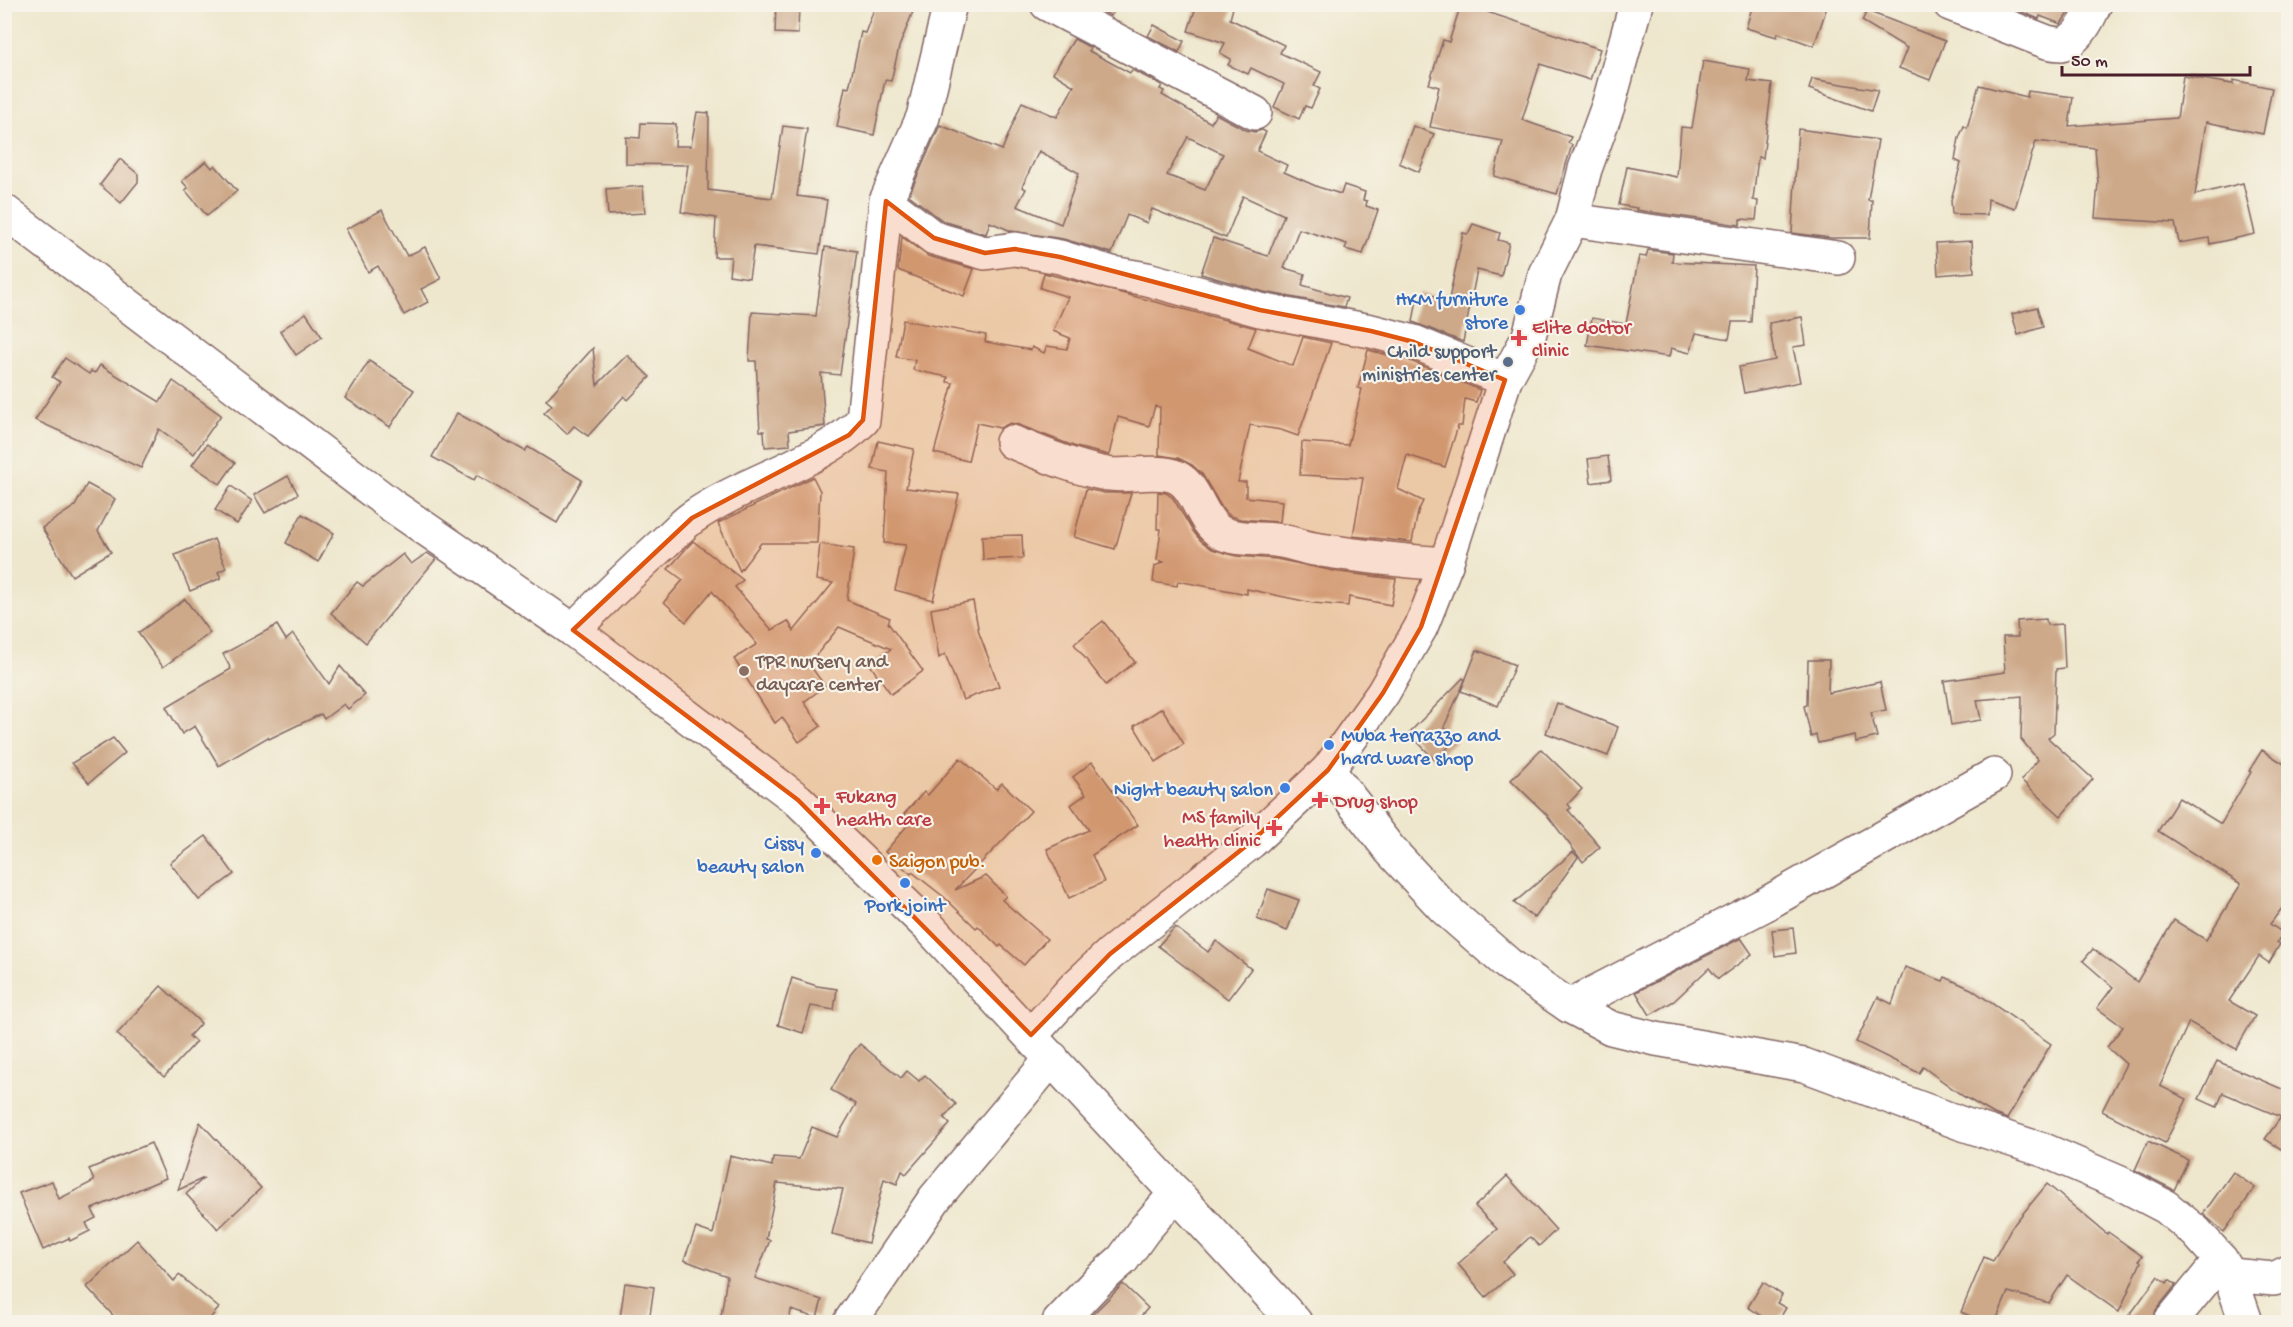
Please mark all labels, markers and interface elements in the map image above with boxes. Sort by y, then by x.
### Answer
scale bar [2062,39,2250,77]
text: 50 m [2071,52,2108,73]
place label: HKM furniture store [1396,290,1509,336]
marker: HKM furniture store [1513,303,1527,317]
place label: Elite doctor clinic [1532,318,1633,364]
marker: Elite doctor clinic [1510,329,1528,347]
place label: Child support ministries center [1362,342,1498,388]
marker: Child support ministries center [1501,355,1515,369]
place label: TPR nursery and daycare center [755,652,890,698]
marker: TPR nursery and daycare center [737,664,751,678]
place label: Muba terrazzo and hard ware shop [1341,726,1502,772]
marker: Muba terrazzo and hard ware shop [1322,738,1336,752]
place label: Night beauty salon [1114,780,1273,803]
marker: Night beauty salon [1278,781,1292,795]
place label: Fukang health care [835,787,932,833]
marker: Drug shop [1311,791,1329,809]
place label: Drug shop [1332,792,1418,815]
marker: Fukang health care [813,797,831,815]
place label: MS family health clinic [1164,808,1261,854]
marker: MS family health clinic [1265,819,1283,837]
place label: Cissy beauty salon [697,834,804,880]
marker: Cissy beauty salon [809,846,823,860]
place label: Saigon pub. [889,852,986,875]
marker: Saigon pub. [870,853,884,867]
marker: Pork joint [898,876,912,890]
place label: Pork joint [864,896,947,919]

